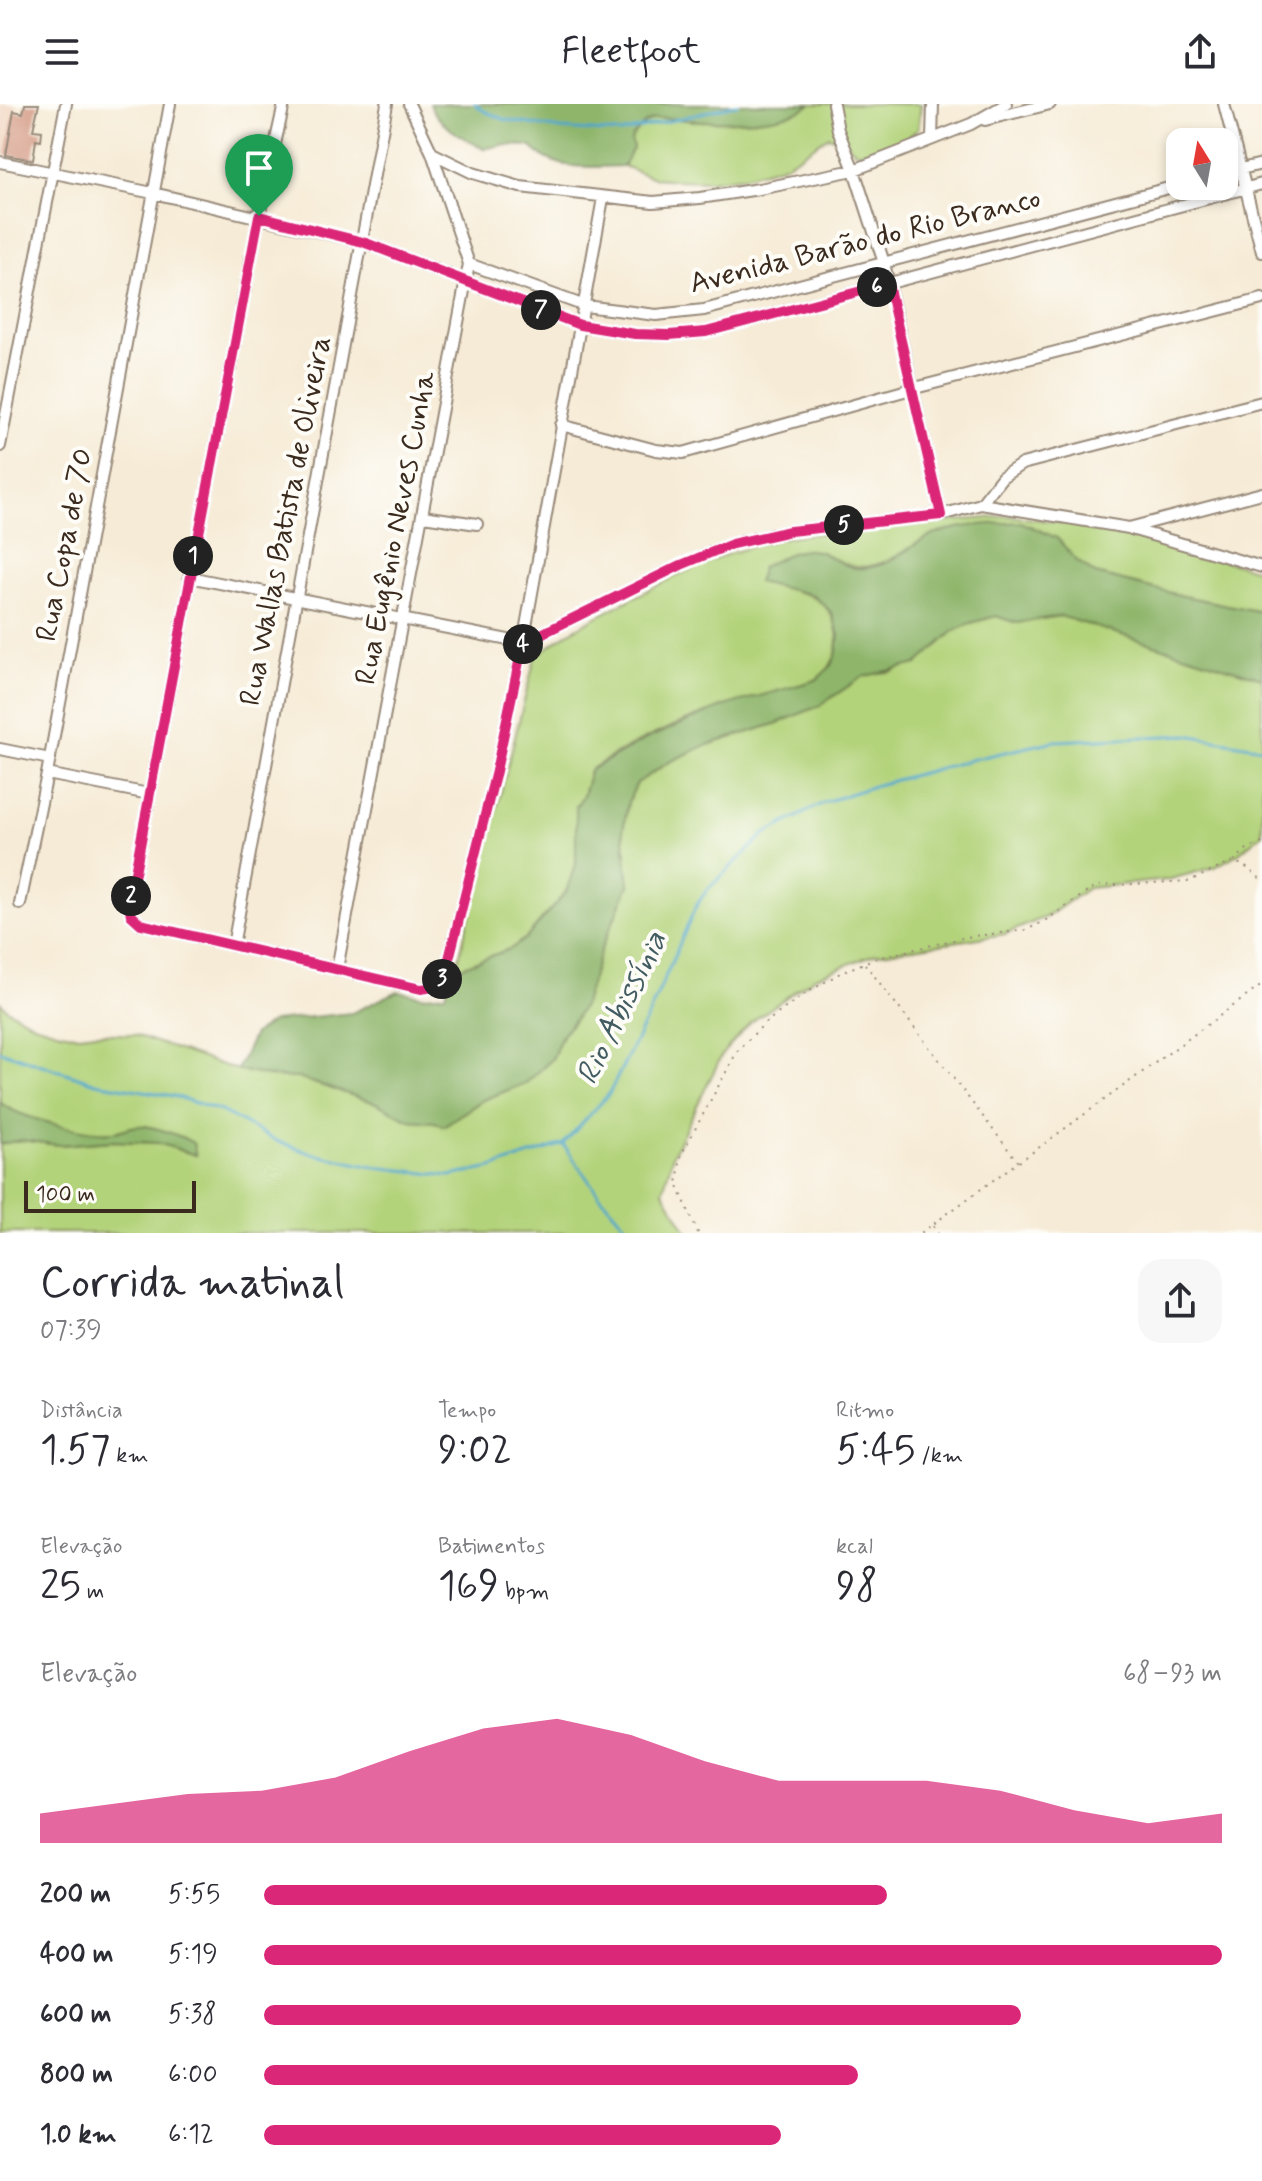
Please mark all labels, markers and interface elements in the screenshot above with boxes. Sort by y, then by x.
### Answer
text: Fleetfoot [561,29,701,76]
icon: menu [40,30,84,74]
icon: share [1178,30,1222,74]
north arrow [1166,128,1238,200]
map controls [1166,128,1238,200]
pin [225,134,293,216]
icon: arrive [237,146,281,190]
street label: Avenida Barão do Rio Branco [685,178,1045,304]
pin: 6 [857,267,897,307]
text: 6 [871,273,883,301]
pin: 7 [521,290,561,330]
text: 7 [534,296,548,324]
street label: Rua Wallas Batista de Oliveira [231,333,341,709]
street label: Rua Eugênio Neves Cunha [346,367,446,688]
street label: Rua Copa de 70 [27,445,103,645]
pin: 5 [824,505,864,545]
text: 5 [837,511,851,539]
pin: 1 [173,536,213,576]
text: 1 [188,542,198,570]
pin: 4 [503,624,543,664]
text: 4 [517,630,529,658]
pin: 2 [111,876,151,916]
text: 2 [126,882,136,910]
water label: Rio Abissínia [567,924,677,1092]
pin: 3 [422,959,462,999]
text: 3 [437,965,447,993]
scale bar [24,1177,196,1213]
text: 100 m [36,1181,95,1209]
text: Corrida matinal [40,1255,344,1313]
button: share [1138,1259,1222,1343]
text: 07:39 [40,1314,102,1348]
text: Distância [40,1397,123,1425]
text: Tempo [438,1397,496,1425]
text: Ritmo [836,1397,894,1425]
text: 1.57 [40,1425,110,1477]
text: 9:02 [438,1425,512,1477]
text: 5:45 [836,1425,915,1477]
text: km [110,1442,148,1470]
text: /km [915,1442,963,1470]
text: Elevação [40,1533,122,1561]
text: Batimentos [438,1533,545,1561]
text: kcal [836,1533,873,1561]
text: 25 [40,1561,81,1613]
text: 169 [438,1561,499,1613]
text: 98 [836,1561,878,1613]
text: m [81,1578,104,1606]
text: bpm [499,1578,549,1606]
text: Elevação [40,1657,137,1691]
text: 68–93 m [1123,1657,1222,1691]
text: 200 m [40,1878,111,1912]
text: 5:55 [168,1878,220,1912]
text: 400 m [40,1938,113,1972]
text: 5:19 [168,1938,218,1972]
text: 600 m [40,1998,112,2032]
text: 5:38 [168,1998,217,2032]
text: 800 m [40,2058,113,2092]
text: 6:00 [168,2058,218,2092]
text: 1.0 km [40,2118,117,2152]
text: 6:12 [168,2118,214,2152]

